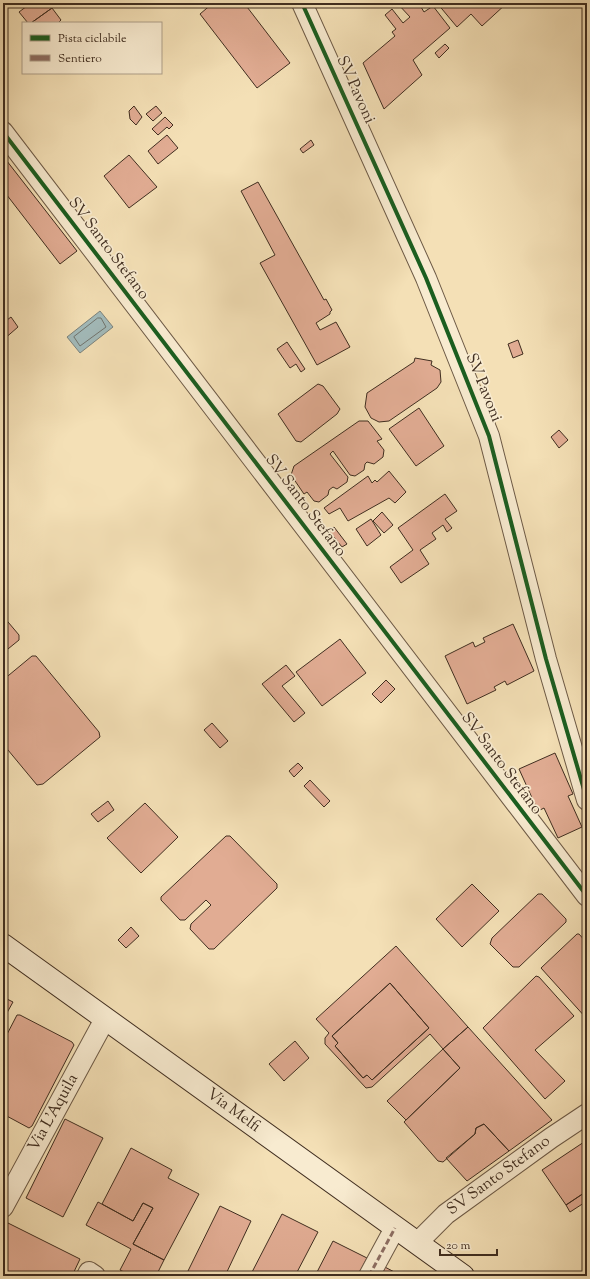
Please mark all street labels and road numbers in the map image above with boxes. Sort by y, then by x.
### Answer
street label: SV Pavoni [330,52,380,128]
street label: SV Santo Stefano [62,193,154,305]
street label: SV Pavoni [459,350,507,426]
street label: SV Santo Stefano [259,450,351,562]
street label: SV Santo Stefano [455,708,547,820]
street label: Via L'Aquila [23,1069,85,1156]
street label: Via Melfi [201,1083,265,1139]
street label: SV Santo Stefano [443,1130,556,1221]

